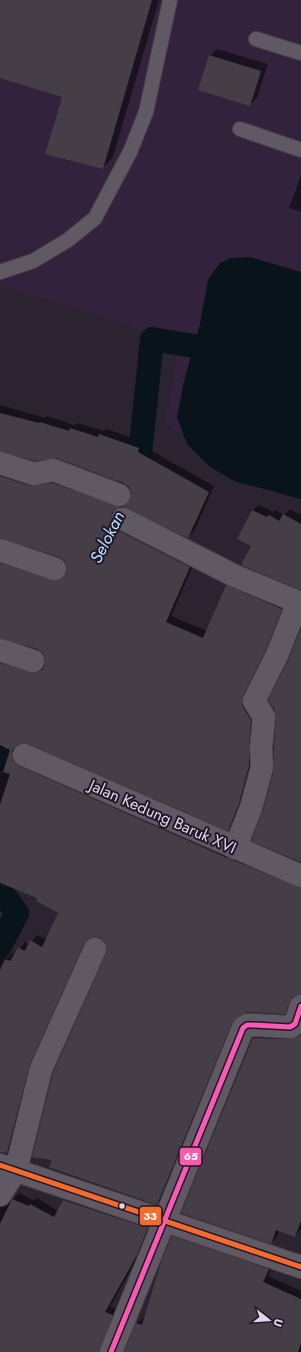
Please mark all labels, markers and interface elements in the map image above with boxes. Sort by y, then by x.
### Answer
water label: Selokan [84,507,130,567]
street label: Jalan Kedung Baruk XVI [84,773,240,859]
line badge: 65 [179,1147,202,1166]
text: 65 [184,1148,198,1164]
unlabelled marker [117,1201,127,1211]
line badge: 33 [139,1206,162,1226]
text: 33 [143,1208,157,1224]
north arrow [249,1300,289,1340]
text: U [270,1317,287,1329]

